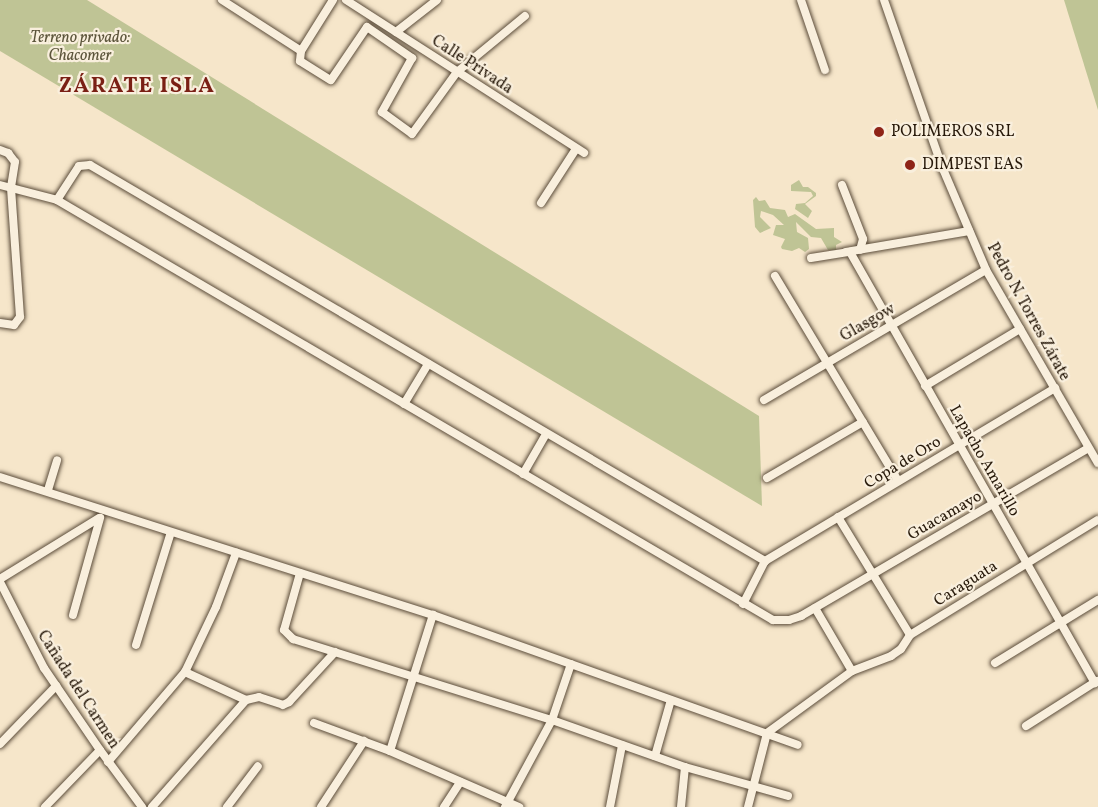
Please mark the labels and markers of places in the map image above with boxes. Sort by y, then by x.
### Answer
place label: POLIMEROS SRL [891,122,1015,142]
marker: POLIMEROS SRL [872,125,886,139]
place label: DIMPEST EAS [922,155,1023,175]
marker: DIMPEST EAS [903,158,917,172]

